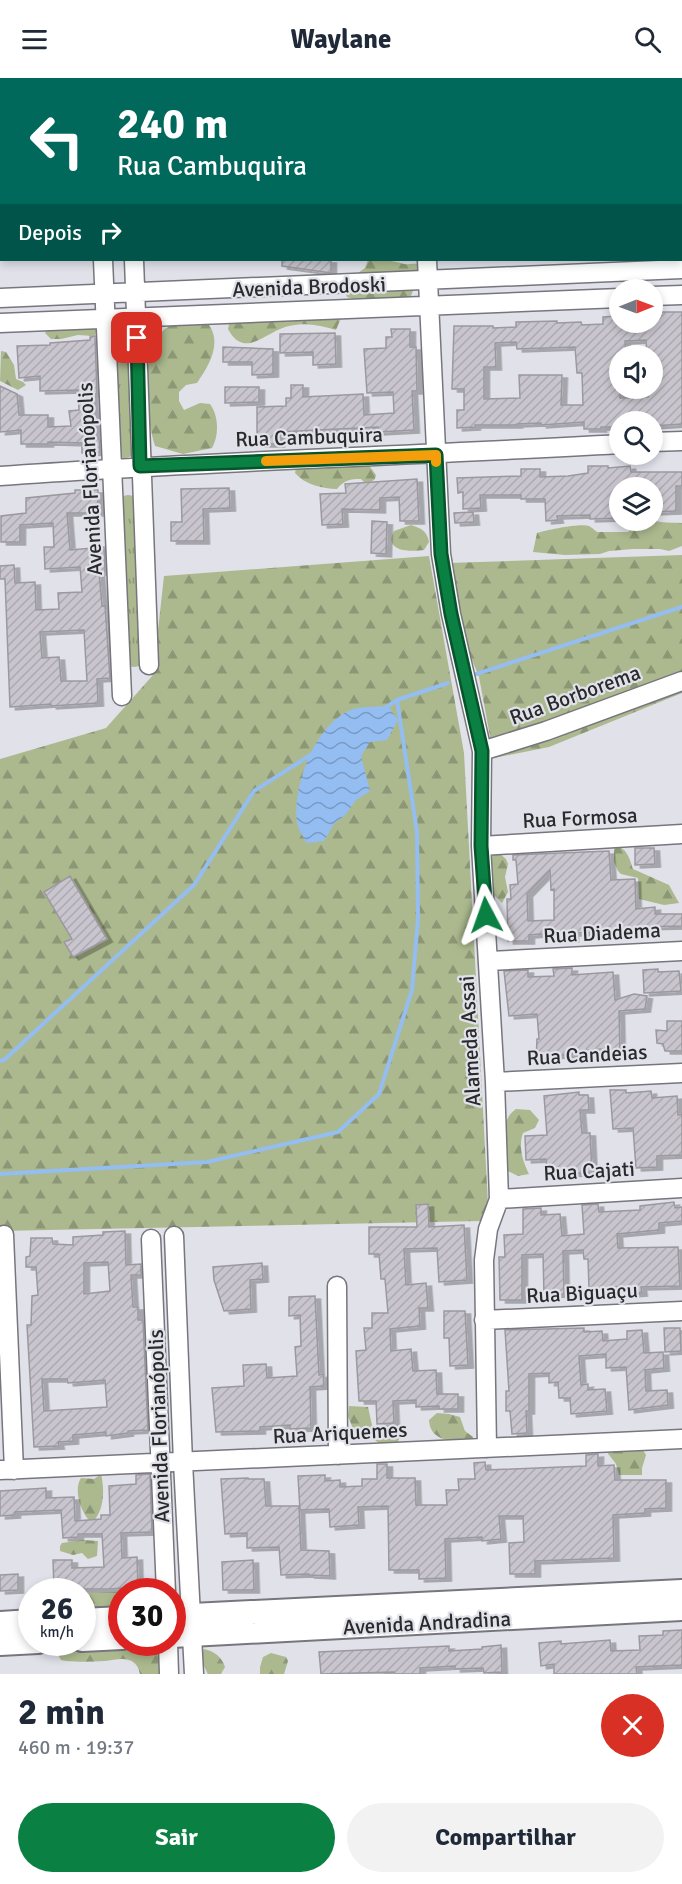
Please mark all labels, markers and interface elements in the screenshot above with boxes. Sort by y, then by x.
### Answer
icon: menu [18,23,51,56]
text: Waylane [290,23,392,56]
icon: search [631,23,664,56]
text: 240 m [117,99,228,150]
icon: left [18,102,96,180]
text: Rua Cambuquira [117,150,307,183]
icon: right [94,216,127,249]
text: Depois [18,219,82,246]
street label: Avenida Brodoski [232,271,386,303]
north arrow [609,279,663,333]
map controls [609,279,663,531]
pin [111,312,162,363]
icon: arrive [120,321,153,354]
button: sound [609,345,663,399]
street label: Avenida Florianópolis [72,382,108,576]
button: search [609,411,663,465]
street label: Rua Cambuquira [235,421,383,453]
button: layers [609,477,663,531]
street label: Rua Borborema [506,659,644,731]
street label: Rua Formosa [522,802,638,834]
position arrow [454,883,518,947]
street label: Rua Diadema [543,917,661,949]
street label: Alameda Assai [454,975,486,1107]
street label: Rua Candeias [526,1039,648,1071]
street label: Rua Cajati [543,1156,635,1186]
street label: Rua Biguaçu [525,1277,639,1309]
street label: Avenida Florianópolis [143,1329,175,1523]
street label: Rua Ariquemes [272,1416,408,1450]
speed limit sign: 30 [108,1578,186,1656]
text: 26 [41,1591,73,1628]
street label: Avenida Andradina [342,1606,512,1640]
text: km/h [40,1623,74,1641]
text: 2 min [18,1690,105,1735]
button: close [601,1694,664,1757]
text: 460 m · 19:37 [18,1735,134,1760]
button: Sair [18,1803,335,1872]
button: Compartilhar [347,1803,664,1872]

